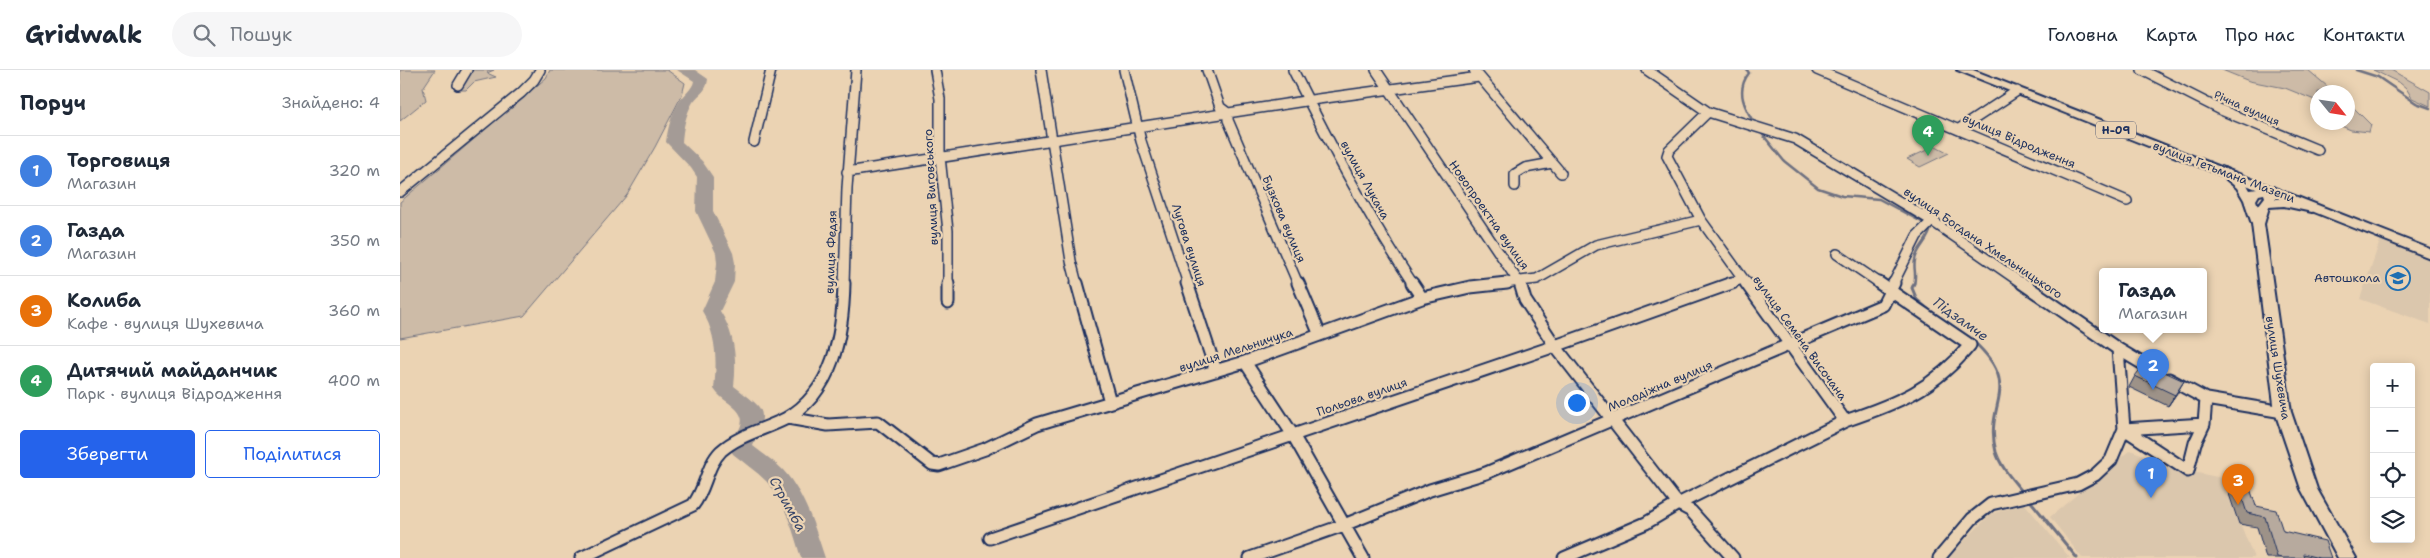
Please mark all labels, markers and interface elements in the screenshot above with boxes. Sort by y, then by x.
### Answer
search box [172,12,522,57]
text: Gridwalk [25,19,142,51]
icon: search [190,21,218,49]
text: Пошук [230,22,292,47]
text: Головна [2047,23,2118,47]
text: Карта [2146,23,2197,47]
text: Про нас [2225,23,2295,47]
text: Контакти [2323,23,2405,47]
north arrow [2310,85,2355,130]
street label: Річна вулиця [2212,87,2282,130]
text: Поруч [20,89,86,117]
text: Знайдено: 4 [282,92,380,113]
street label: вулиця Відродження [1960,110,2078,172]
pin: 4 [1912,115,1944,156]
road number: Н-09 [2096,122,2136,138]
street label: вулиця Виговського [920,128,942,246]
street label: вулиця Гетьмана Мазепи [2151,137,2298,207]
street label: вулиця Лукача [1337,138,1394,223]
text: Торговиця [67,148,170,173]
street label: Новопроектна вулиця [1445,157,1533,273]
text: 1 [32,160,40,181]
text: 320 m [329,160,380,181]
text: Магазин [67,173,136,194]
street label: Бузкова вулиця [1258,173,1310,265]
street label: вулиця Богдана Хмельницького [1900,184,2066,302]
street label: Лугова вулиця [1168,201,1210,289]
street label: вулиця Федяя [822,210,840,294]
text: Газда [67,218,125,243]
text: 2 [30,230,42,251]
text: 350 m [329,230,380,251]
text: Магазин [67,243,136,264]
school or university icon: Автошкола [2385,265,2411,291]
popup [2099,268,2207,333]
place label: Автошкола [2314,270,2381,286]
street label: вулиця Семена Височана [1749,272,1851,404]
text: Газда [2118,278,2176,303]
text: Колиба [67,288,141,313]
water label: Підзамче [1930,293,1992,345]
text: 3 [30,300,42,321]
text: 360 m [328,300,380,321]
text: Магазин [2118,303,2188,324]
text: Кафе · вулиця Шухевича [67,313,264,334]
street label: вулиця Шухевича [2262,315,2294,422]
street label: вулиця Мельничука [1177,324,1295,376]
pin: 2 [2137,349,2169,390]
street label: Молодіжна вулиця [1605,357,1715,415]
text: Дитячий майданчик [67,358,277,383]
map controls [2370,363,2415,543]
button: + [2370,363,2415,408]
text: 4 [30,370,42,391]
text: 400 m [327,370,380,391]
street label: Польова вулиця [1315,374,1409,420]
text: Парк · вулиця Відродження [67,383,282,404]
your location [1564,390,1590,416]
button: − [2370,408,2415,453]
button: Зберегти [20,430,195,478]
button: Поділитися [205,430,380,478]
button: locate [2370,453,2415,498]
pin: 1 [2135,457,2167,498]
pin: 3 [2222,464,2254,505]
water label: Стримба [766,473,810,535]
button: layers [2370,498,2415,543]

